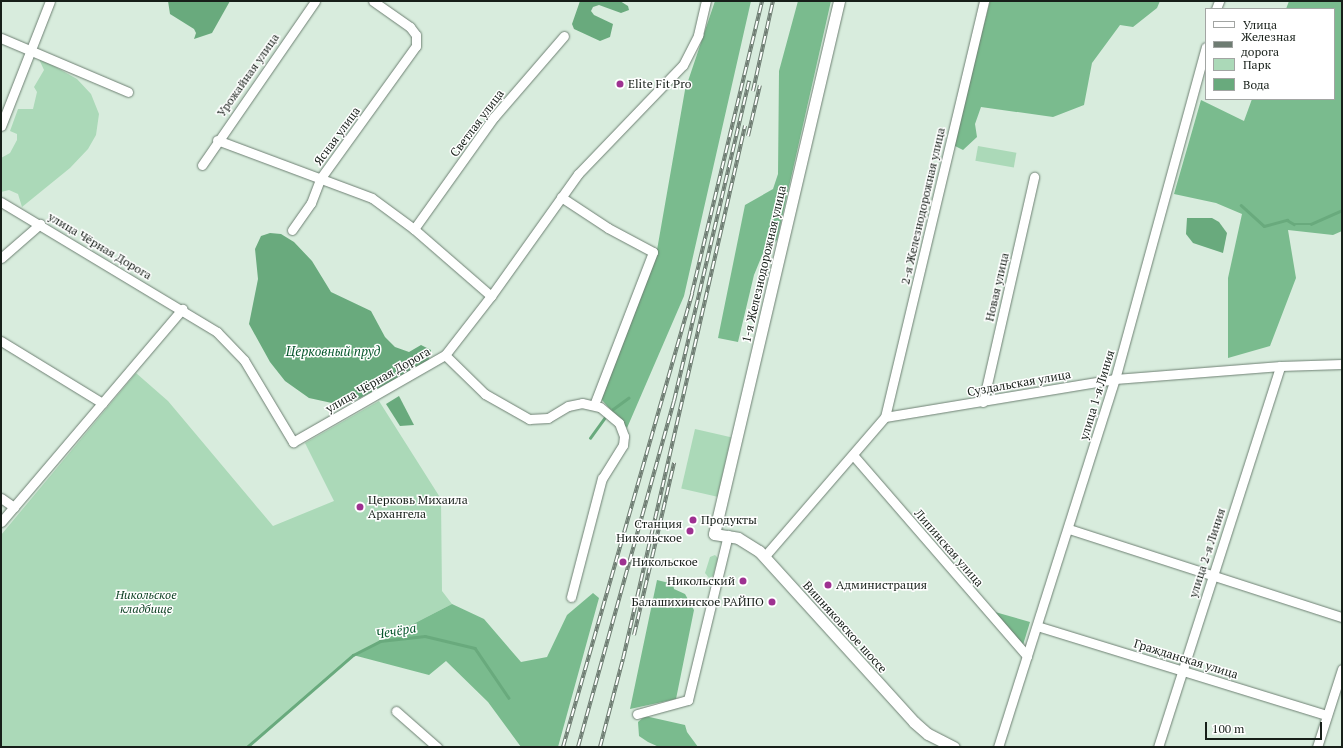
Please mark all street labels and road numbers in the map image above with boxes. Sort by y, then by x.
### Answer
street label: Урожайная улица [214,31,282,119]
street label: Светлая улица [447,87,507,159]
street label: Ясная улица [311,104,363,168]
street label: 2-я Железнодорожная улица [898,126,948,286]
street label: 1-я Железнодорожная улица [739,184,789,344]
street label: улица Чёрная Дорога [46,209,154,283]
street label: Новая улица [982,251,1012,323]
street label: улица Чёрная Дорога [323,344,433,416]
street label: улица 1-я Линия [1077,348,1117,442]
street label: Суздальская улица [966,367,1072,399]
street label: Липинская улица [912,506,986,590]
street label: улица 2-я Линия [1186,507,1228,599]
street label: Вишняковское шоссе [800,578,890,676]
street label: Гражданская улица [1132,636,1240,682]

